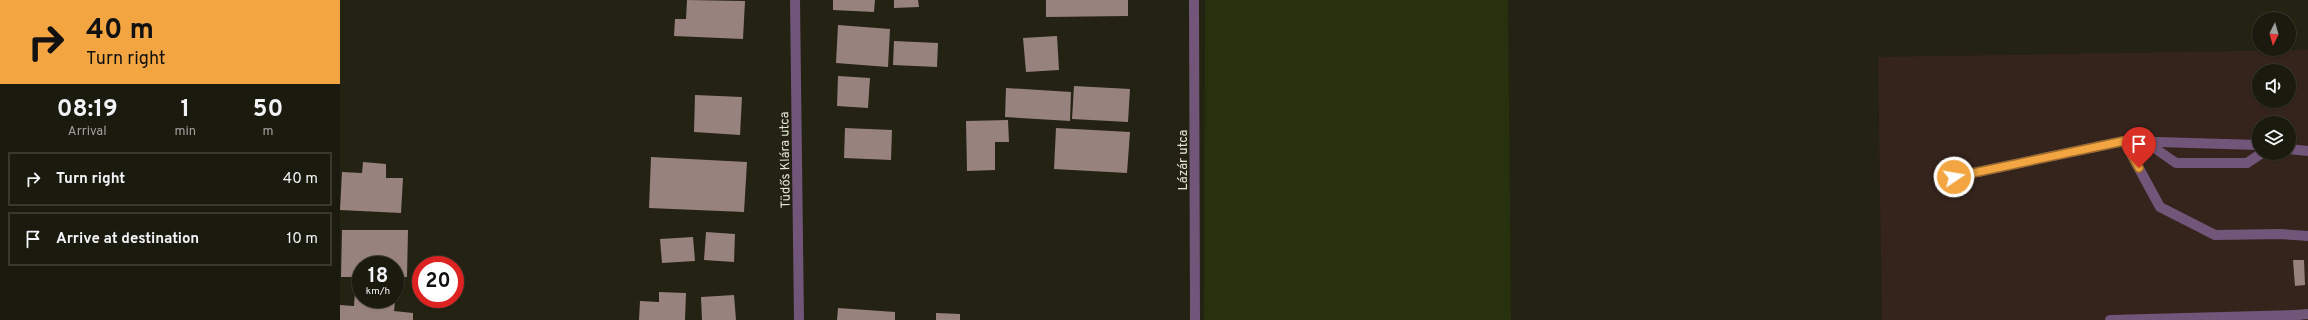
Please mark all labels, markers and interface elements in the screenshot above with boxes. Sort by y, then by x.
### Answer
north arrow [2252,12,2296,56]
map controls [2252,12,2296,160]
text: 40 m [86,13,154,49]
icon: right [20,16,72,68]
text: Turn right [86,48,166,71]
button: sound [2252,64,2296,108]
text: 08:19 [57,95,118,125]
text: 1 [181,95,190,125]
text: 50 [253,95,283,125]
street label: Tüdős Klára utca [777,111,795,208]
button: layers [2252,116,2296,160]
text: Arrival [68,124,107,140]
text: min [175,124,196,140]
text: m [263,124,274,140]
pin [2122,127,2156,168]
street label: Lázár utca [1176,130,1192,190]
icon: arrive [2128,133,2150,155]
position arrow [1933,156,1975,198]
icon: right [22,168,44,190]
text: Turn right [56,170,125,189]
text: 40 m [283,170,318,189]
icon: arrive [22,228,44,250]
text: Arrive at destination [56,230,199,249]
text: 10 m [287,230,318,249]
speed limit sign: 20 [412,256,464,308]
text: 18 [368,264,388,290]
text: km/h [366,285,390,298]

